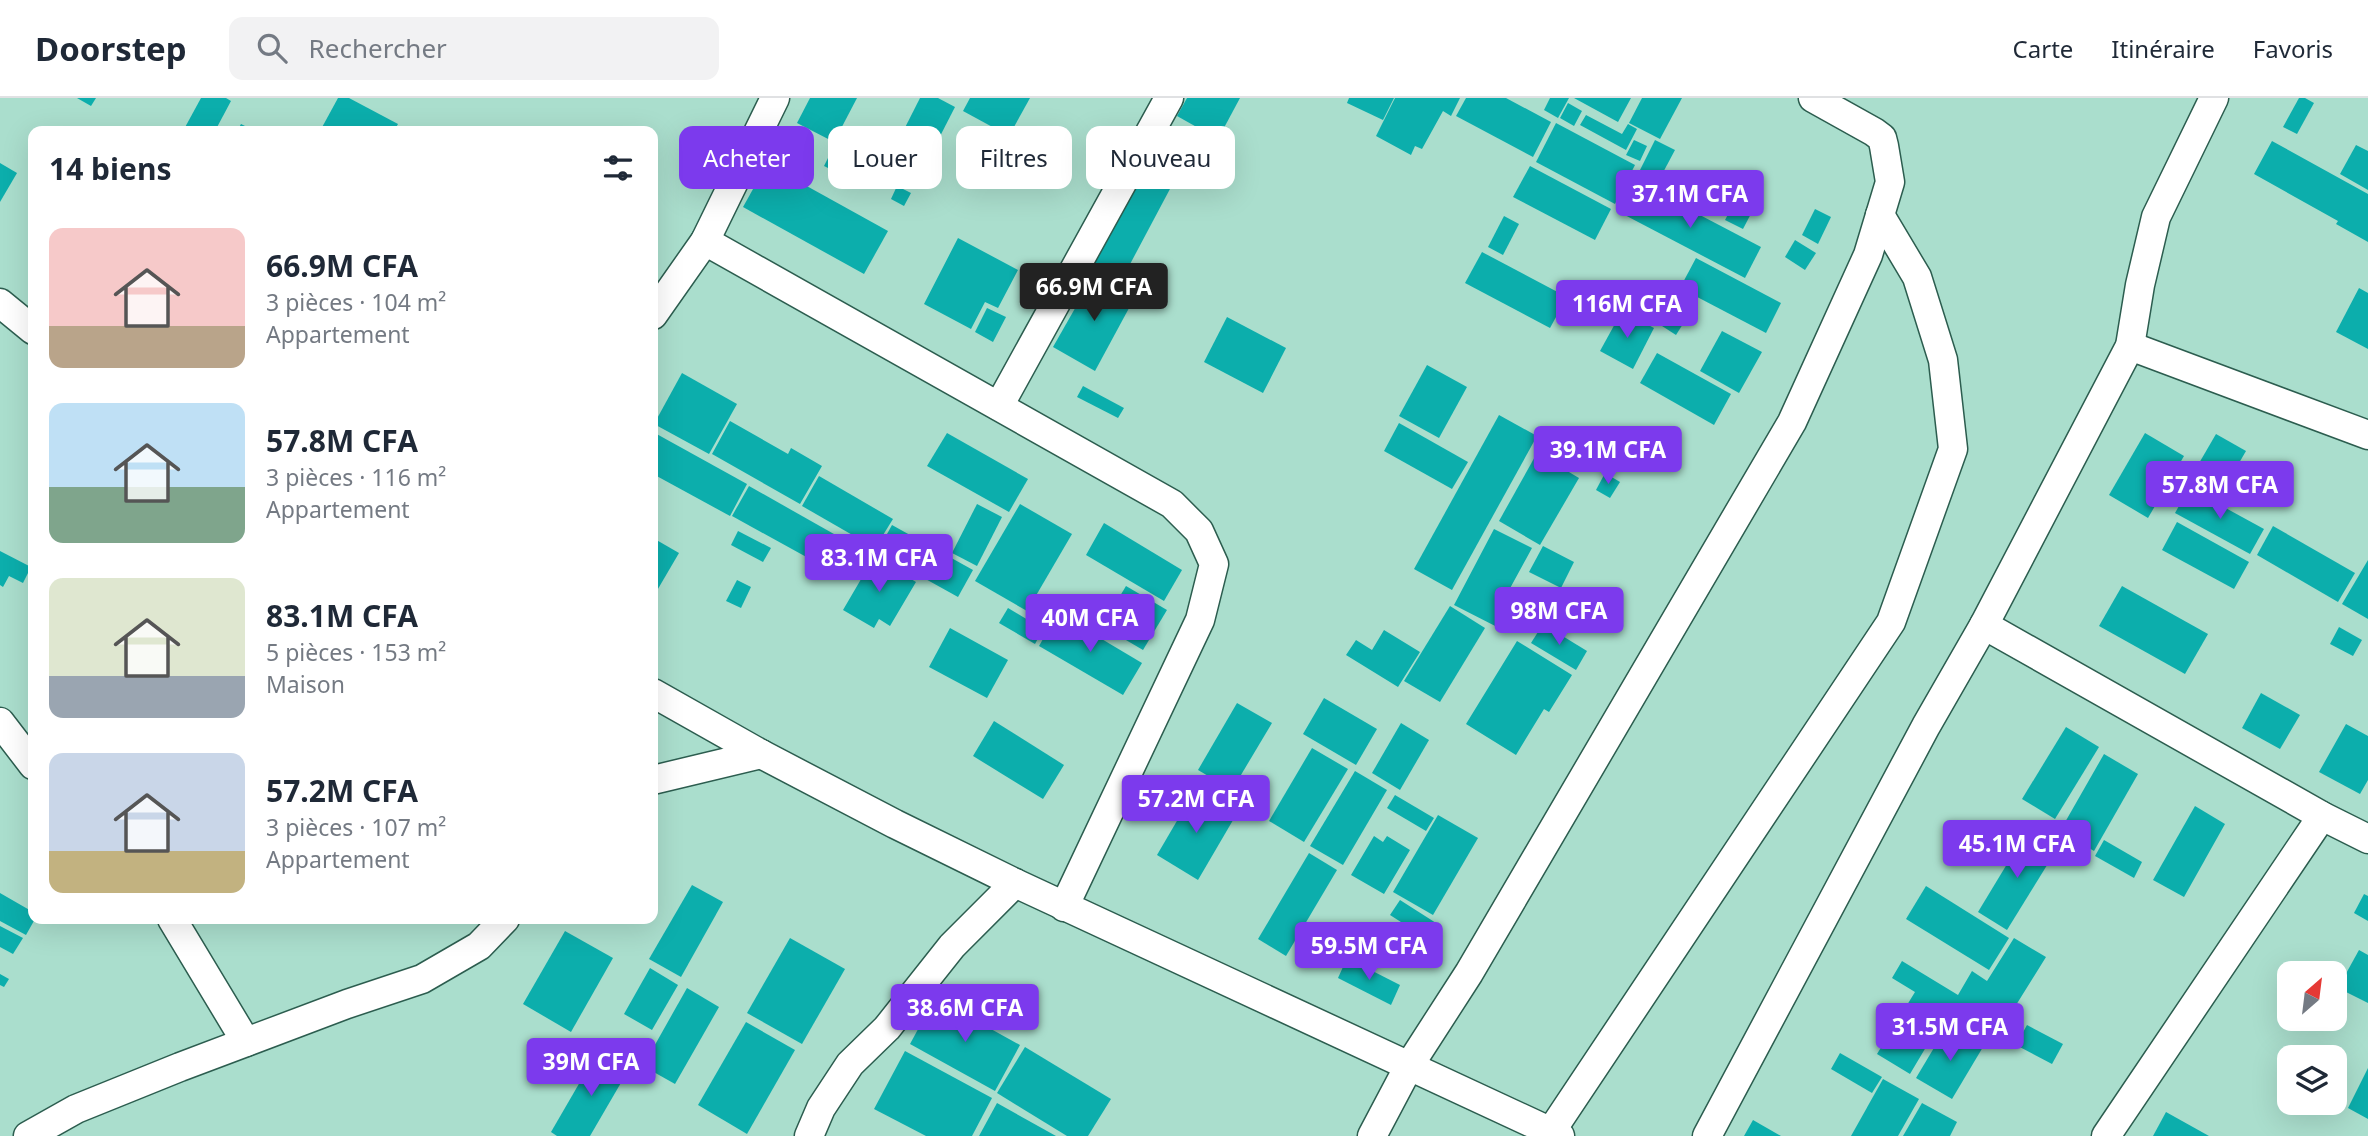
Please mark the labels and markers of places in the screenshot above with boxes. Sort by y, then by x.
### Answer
pin: 37.1M CFA [1610,170,1770,230]
pin: 66.9M CFA [1014,264,1174,323]
pin: 116M CFA [1555,280,1699,340]
pin: 39.1M CFA [1528,426,1688,486]
pin: 57.8M CFA [2140,462,2300,521]
pin: 83.1M CFA [799,534,959,594]
pin: 98M CFA [1494,588,1624,647]
pin: 40M CFA [1025,594,1155,654]
pin: 57.2M CFA [1116,776,1276,835]
pin: 45.1M CFA [1937,820,2097,880]
pin: 59.5M CFA [1289,922,1449,982]
pin: 38.6M CFA [885,984,1045,1044]
pin: 31.5M CFA [1870,1004,2030,1063]
pin: 39M CFA [526,1038,656,1098]

